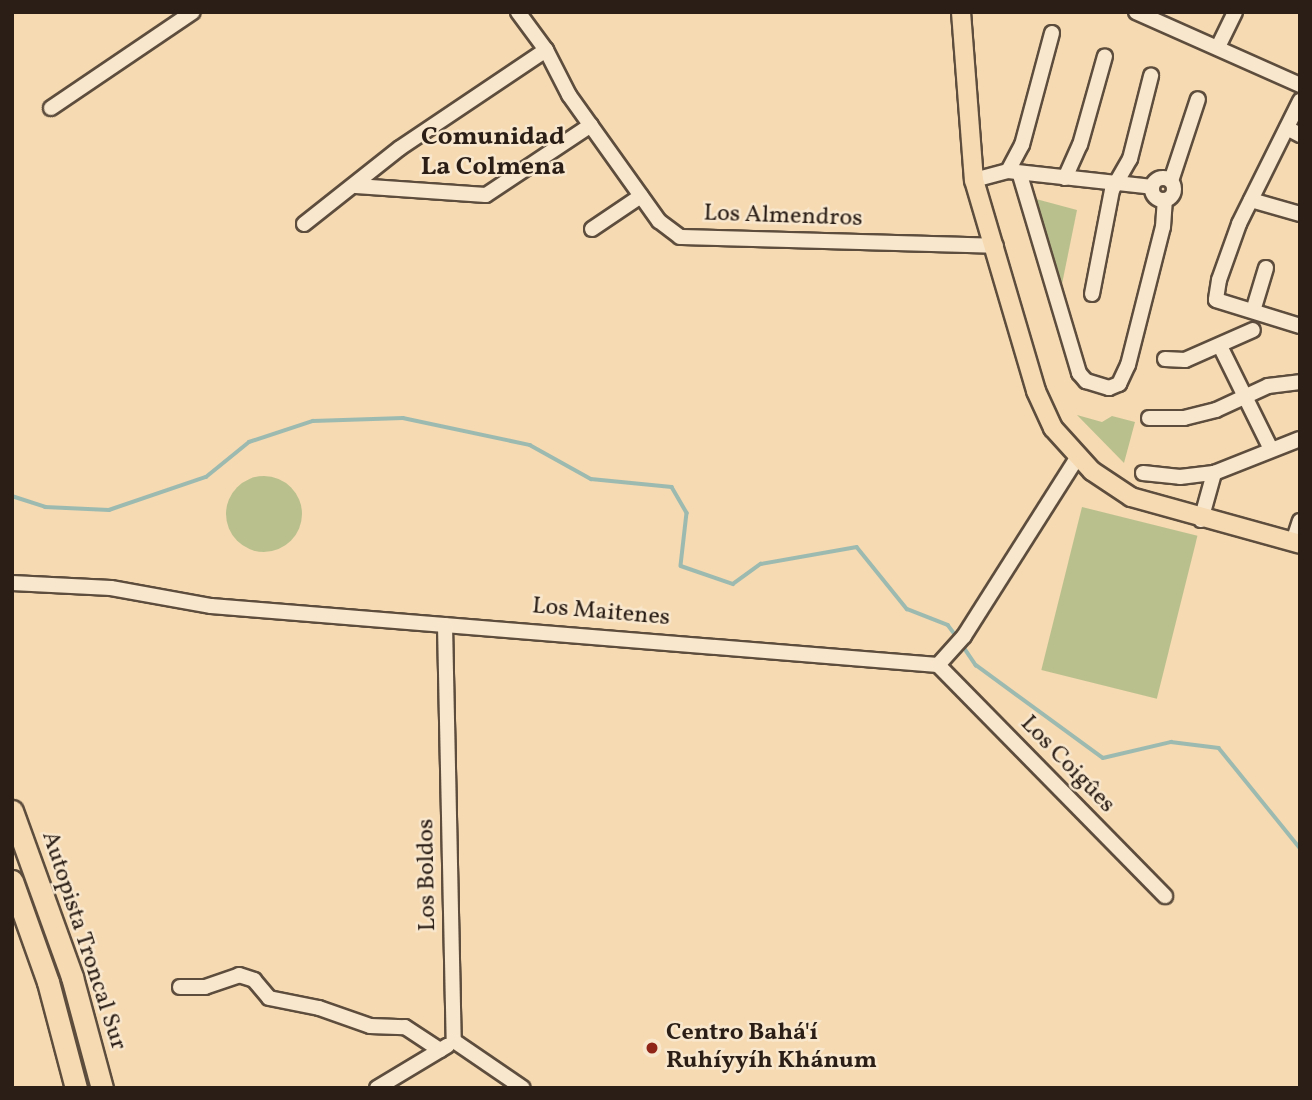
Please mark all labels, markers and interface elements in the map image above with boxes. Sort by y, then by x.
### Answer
district label: Comunidad La Colmena [421,122,565,184]
street label: Los Almendros [703,200,863,234]
street label: Los Maitenes [531,593,671,633]
street label: Los Coigûes [1013,710,1121,820]
street label: Los Boldos [413,819,443,931]
street label: Autopista Troncal Sur [34,828,132,1054]
place label: Centro Bahá'í Ruhíyyíh Khánum [666,1020,877,1076]
marker: Centro Bahá'í Ruhíyyíh Khánum [644,1040,660,1056]

